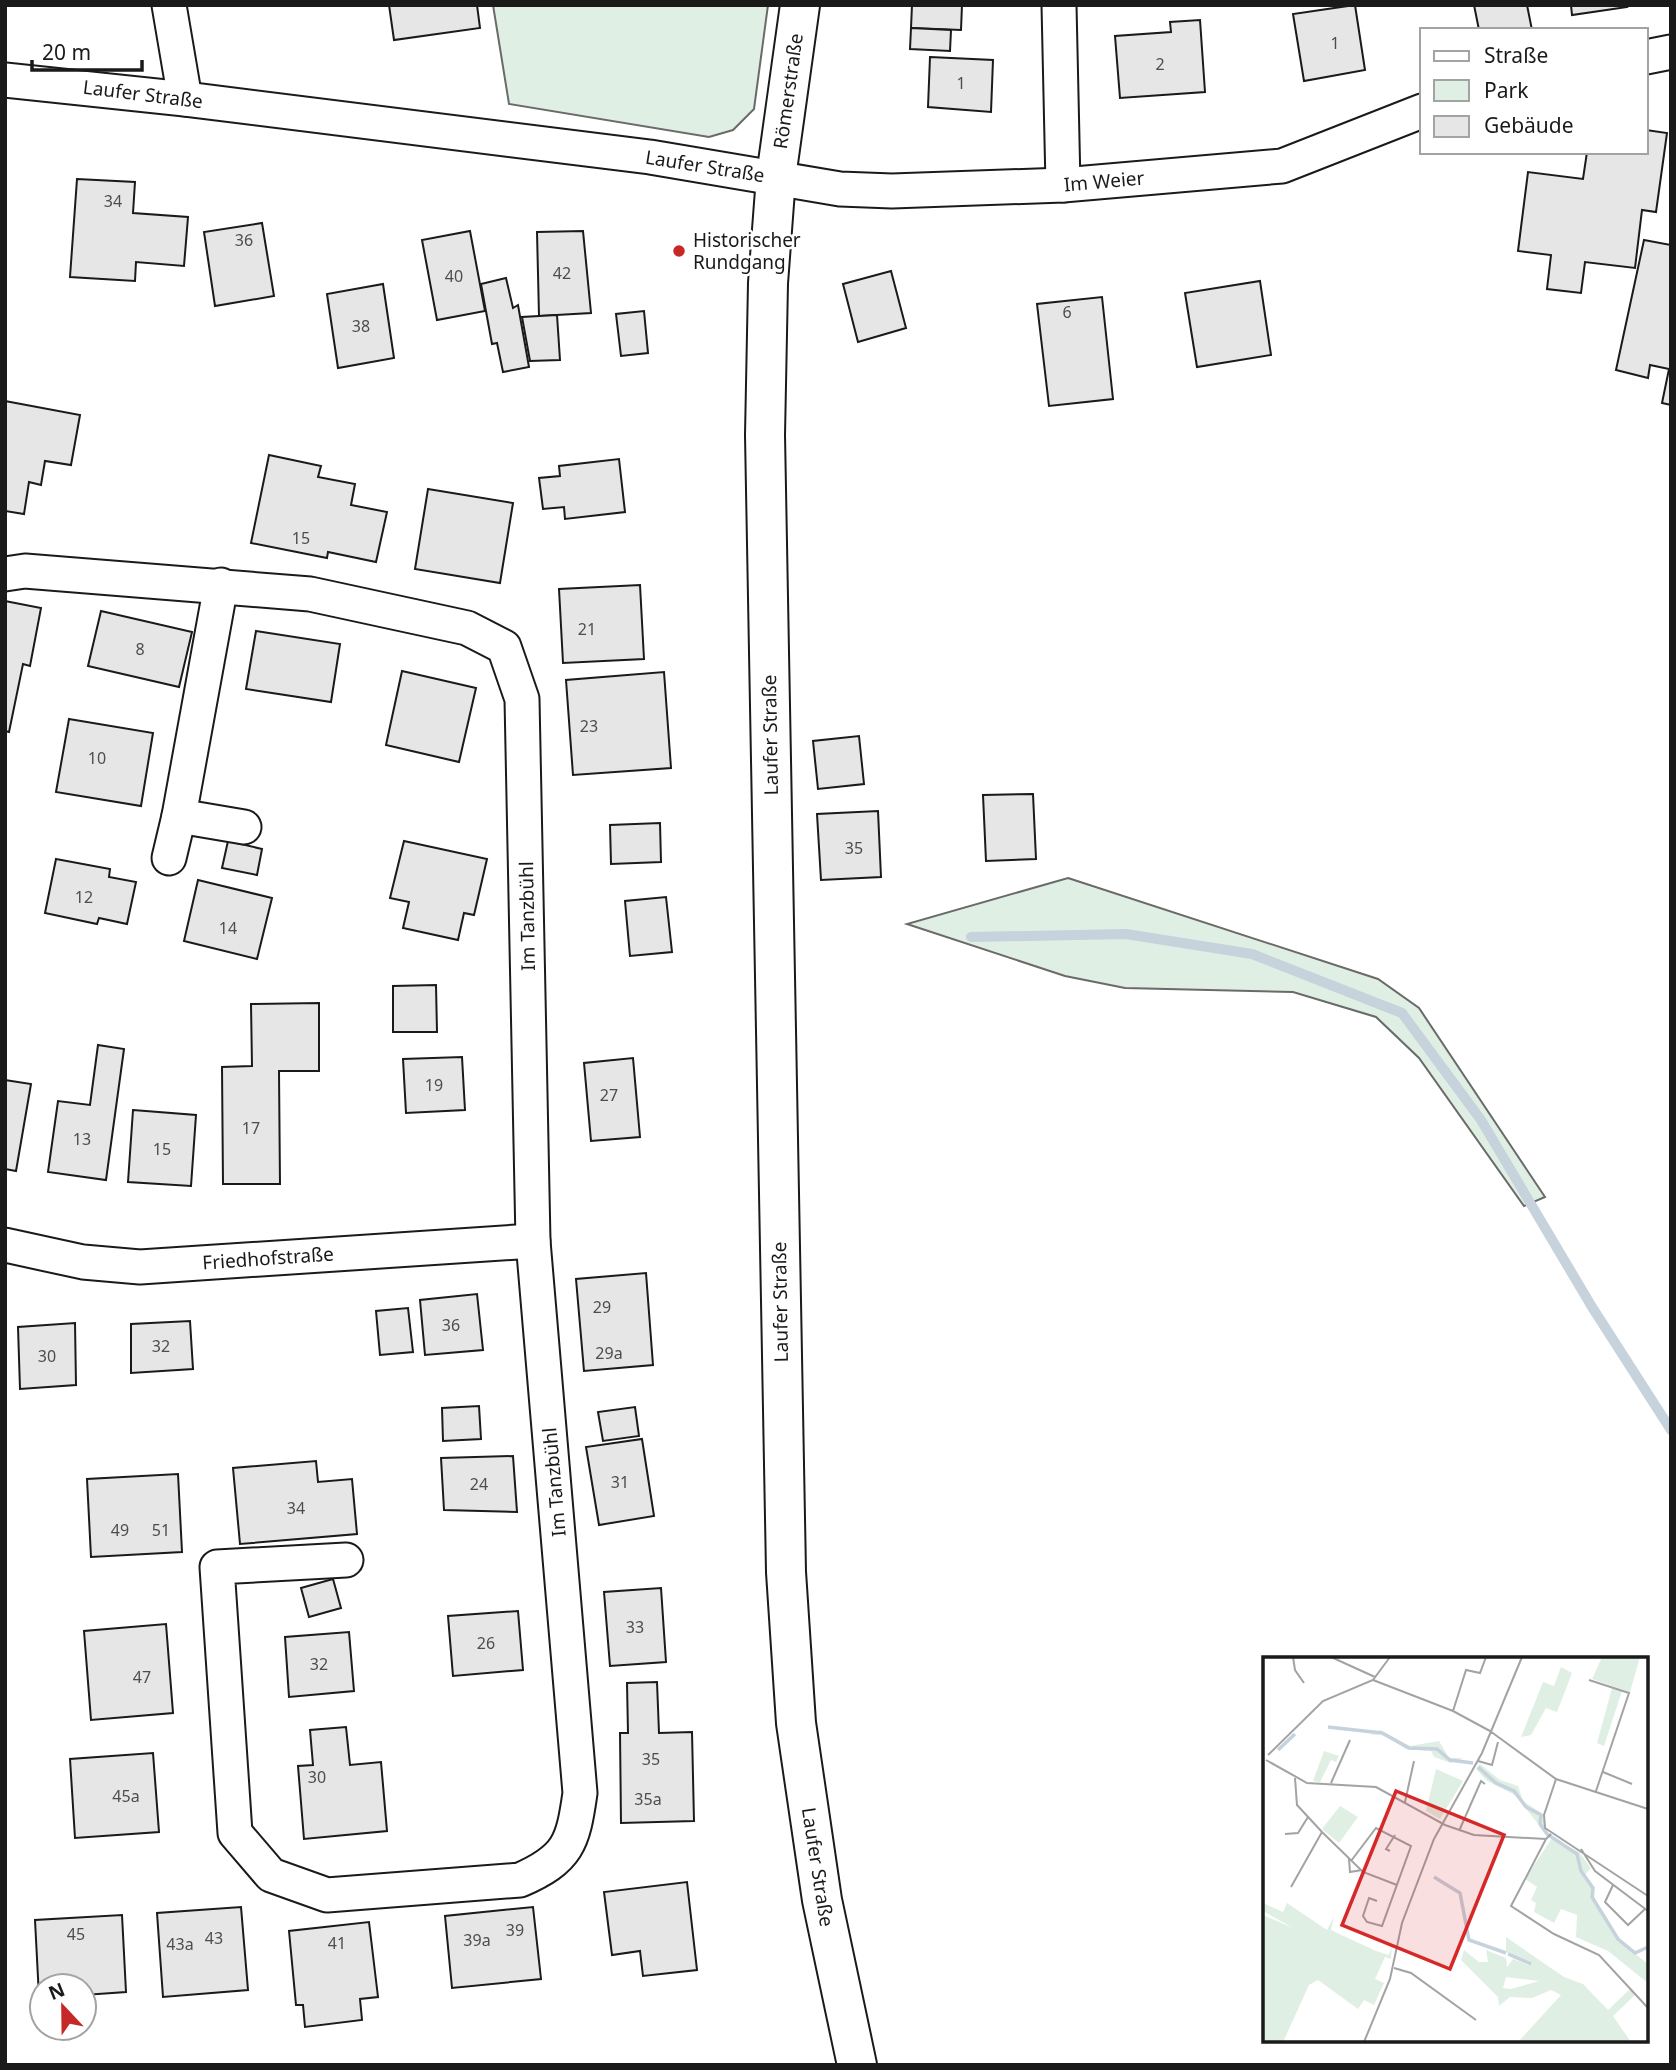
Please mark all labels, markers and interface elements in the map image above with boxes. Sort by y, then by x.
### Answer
scale bar [32,28,142,72]
legend [1420,28,1648,154]
street label: Römerstraße [767,32,809,150]
house number: 1 [1330,32,1340,54]
text: 20 m [42,38,91,66]
text: Straße [1484,41,1548,69]
house number: 2 [1155,53,1165,75]
house number: 1 [956,72,966,94]
street label: Laufer Straße [82,74,204,114]
text: Park [1484,76,1529,104]
text: Gebäude [1484,111,1574,139]
street label: Laufer Straße [643,144,767,188]
street label: Im Weier [1063,165,1145,197]
house number: 34 [104,190,122,212]
place label: Historischer Rundgang [693,227,801,275]
house number: 36 [235,229,253,251]
marker: Historischer Rundgang [671,243,687,259]
house number: 42 [553,262,571,284]
house number: 40 [445,265,463,287]
house number: 6 [1062,301,1072,323]
house number: 38 [352,315,370,337]
house number: 15 [292,527,310,549]
house number: 21 [578,618,596,640]
house number: 8 [135,638,145,660]
street label: Laufer Straße [756,675,784,795]
house number: 23 [580,715,598,737]
house number: 10 [88,747,106,769]
house number: 35 [845,837,863,859]
street label: Im Tanzbühl [513,861,541,971]
house number: 12 [75,886,93,908]
house number: 14 [219,917,237,939]
house number: 19 [425,1074,443,1096]
house number: 27 [600,1084,618,1106]
house number: 17 [242,1117,260,1139]
house number: 13 [73,1128,91,1150]
house number: 15 [153,1138,171,1160]
street label: Friedhofstraße [201,1240,335,1276]
street label: Laufer Straße [766,1242,794,1362]
house number: 29 [593,1296,611,1318]
house number: 36 [442,1314,460,1336]
house number: 32 [152,1335,170,1357]
house number: 29a [595,1342,623,1364]
house number: 30 [38,1345,56,1367]
street label: Im Tanzbühl [536,1426,572,1538]
house number: 31 [611,1471,629,1493]
house number: 24 [470,1473,488,1495]
house number: 34 [287,1497,305,1519]
house number: 49 [111,1519,129,1541]
house number: 51 [152,1519,170,1541]
house number: 33 [626,1616,644,1638]
house number: 26 [477,1632,495,1654]
house number: 32 [310,1653,328,1675]
inset map [1263,1657,1648,2042]
house number: 47 [133,1666,151,1688]
house number: 35 [642,1748,660,1770]
house number: 30 [308,1766,326,1788]
house number: 45a [112,1785,140,1807]
house number: 35a [634,1788,662,1810]
street label: Laufer Straße [796,1805,840,1929]
house number: 39 [506,1919,524,1941]
house number: 45 [67,1923,85,1945]
house number: 43 [205,1927,223,1949]
house number: 39a [463,1929,491,1951]
house number: 41 [328,1932,346,1954]
house number: 43a [166,1933,194,1955]
north arrow [28,1972,98,2042]
text: N [45,1976,69,2006]

